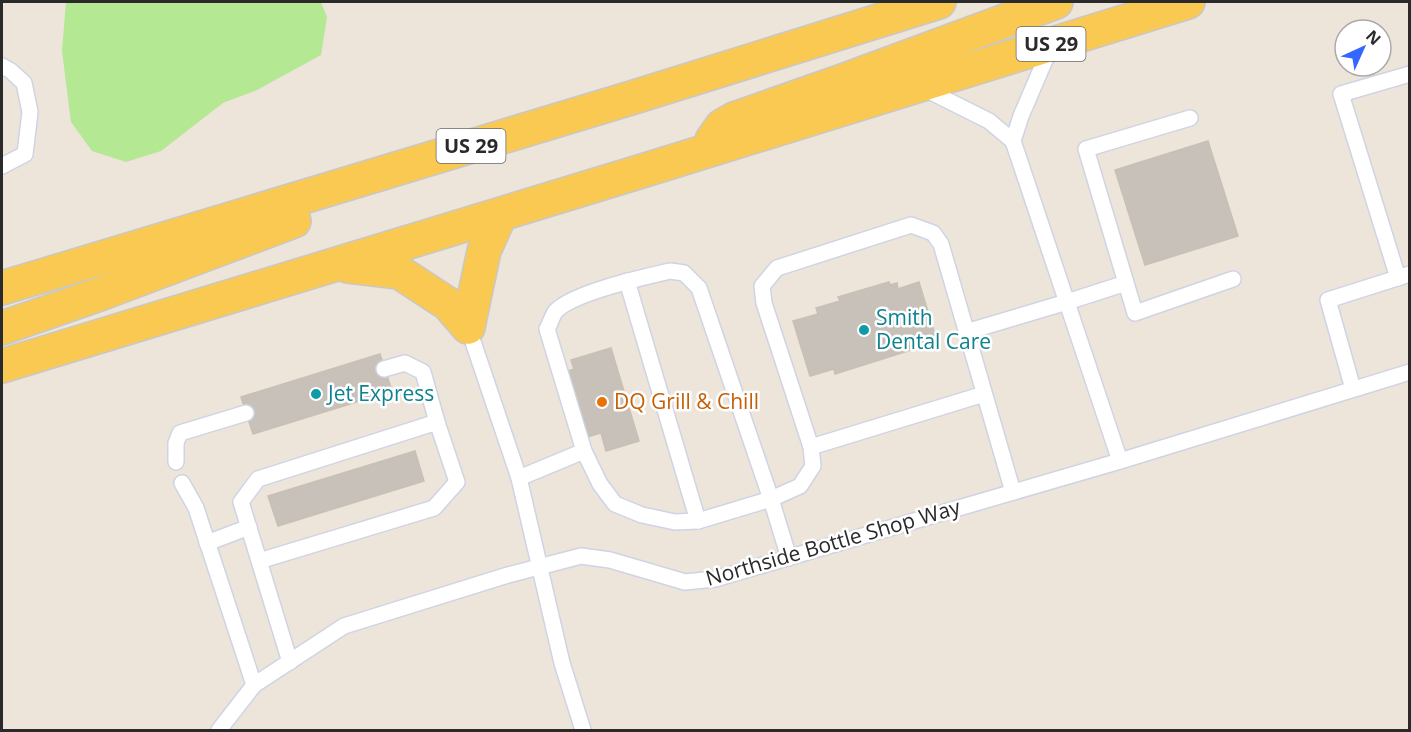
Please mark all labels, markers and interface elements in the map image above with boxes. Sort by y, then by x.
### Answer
north arrow [1333,18,1393,78]
text: N [1361,25,1386,50]
road number: US 29 [1016,27,1086,61]
road number: US 29 [436,129,506,163]
place label: Smith Dental Care [876,303,991,355]
marker: Smith Dental Care [857,323,871,337]
place label: Jet Express [326,379,434,407]
marker: Jet Express [309,387,323,401]
place label: DQ Grill & Chill [614,387,759,415]
marker: DQ Grill & Chill [595,395,609,409]
street label: Northside Bottle Shop Way [702,492,964,592]

